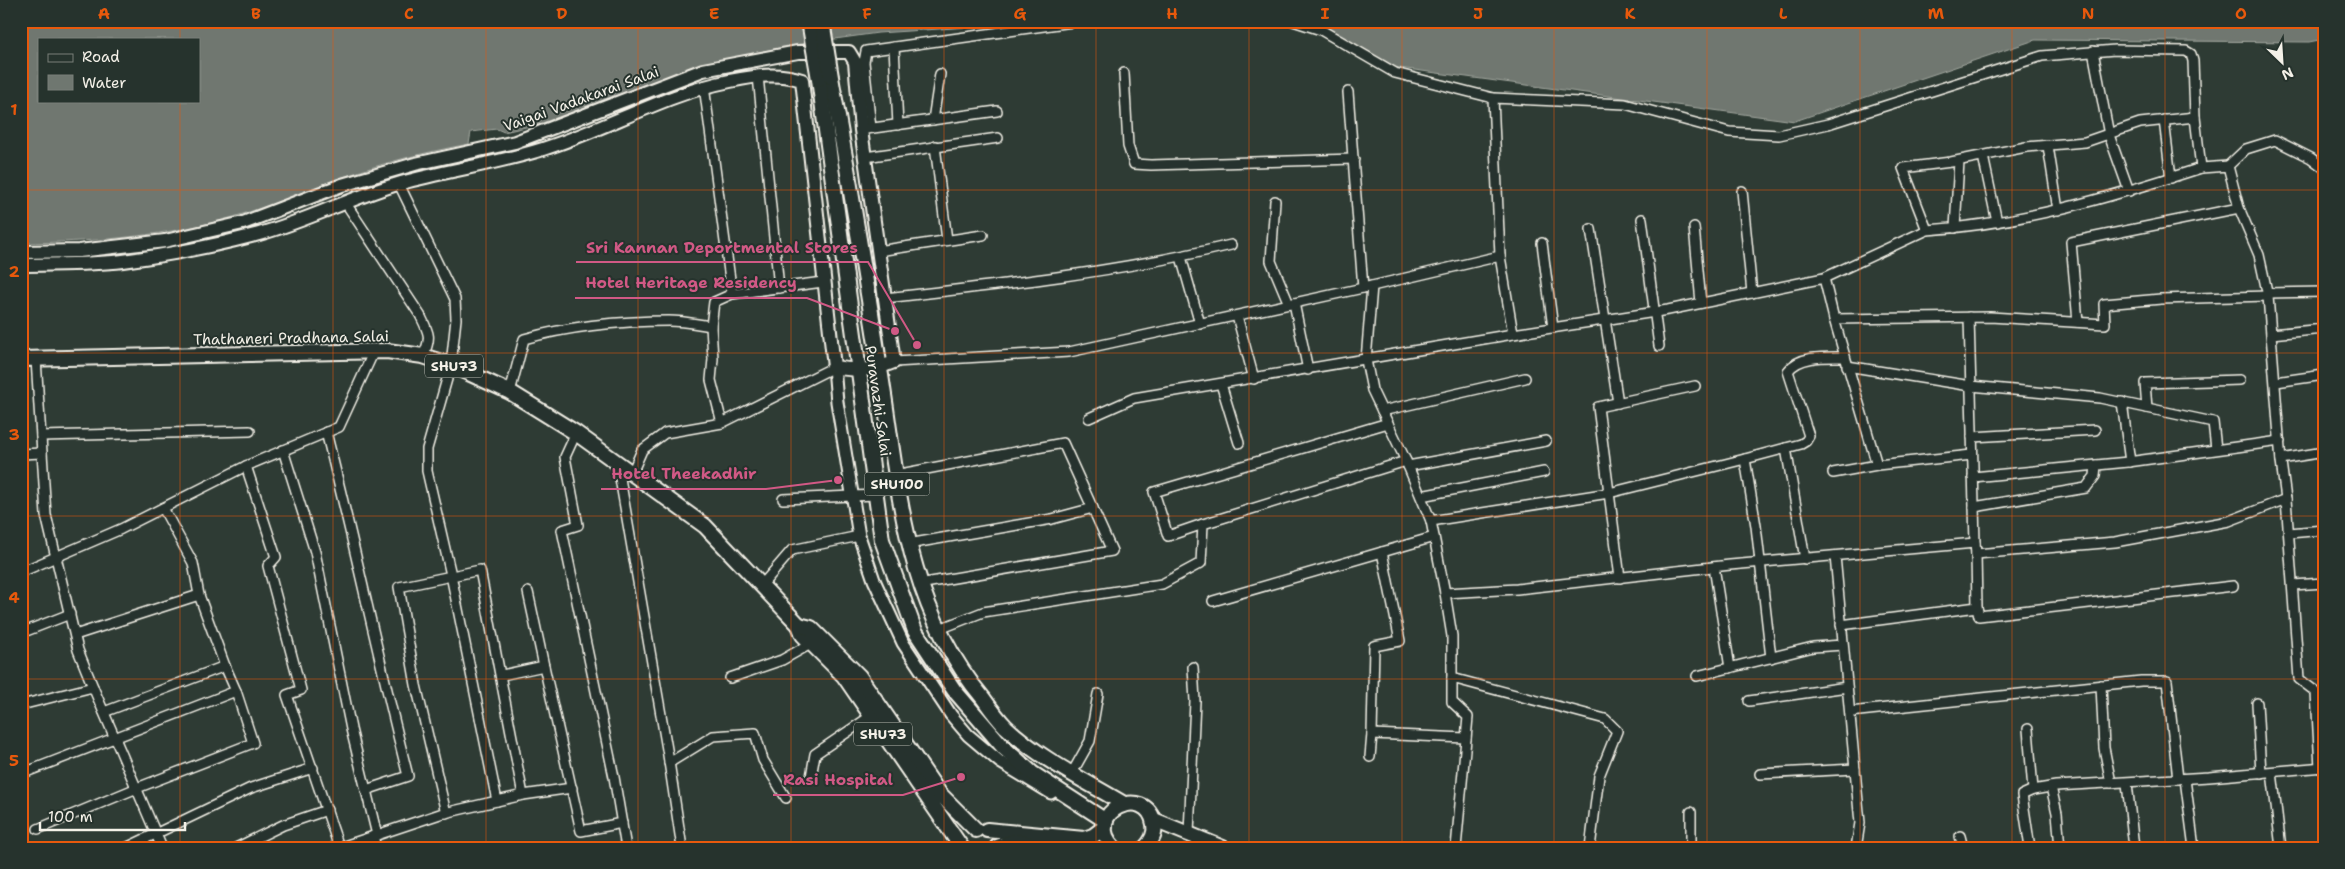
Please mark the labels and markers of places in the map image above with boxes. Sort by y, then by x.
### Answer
callout: Sri Kannan Deportmental Stores [576,231,868,262]
callout: Hotel Heritage Residency [575,267,807,298]
callout: Hotel Theekadhir [601,458,766,489]
callout: Rasi Hospital [773,764,903,795]

